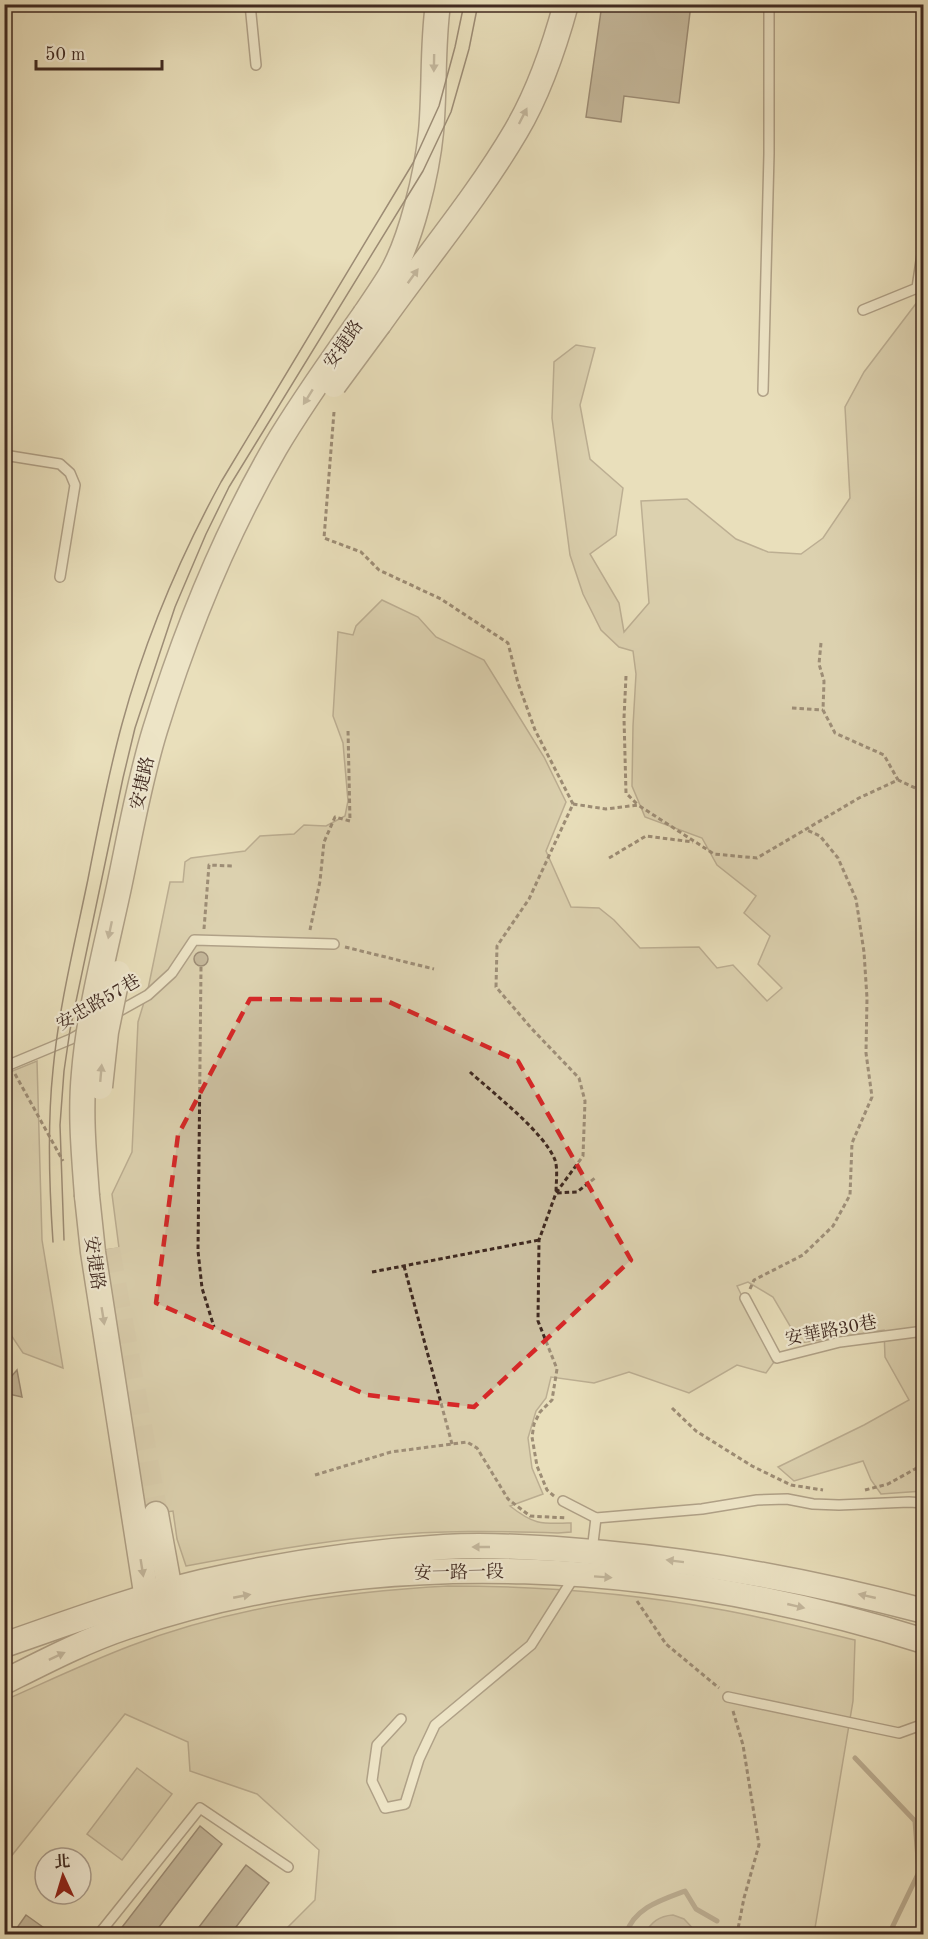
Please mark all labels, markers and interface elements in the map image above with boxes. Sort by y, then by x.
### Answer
scale bar [36,33,162,71]
text: 50 m [45,46,85,64]
one-way arrow [429,53,438,72]
one-way arrow [519,108,528,125]
one-way arrow [406,269,418,284]
street label: 安捷路 [319,316,367,372]
one-way arrow [302,389,313,405]
street label: 安捷路 [126,754,158,812]
one-way arrow [105,921,114,940]
street label: 安忠路57巷 [53,970,143,1034]
one-way arrow [96,1063,106,1082]
street label: 安捷路 [81,1235,109,1291]
one-way arrow [98,1307,107,1326]
street label: 安華路30巷 [783,1311,879,1349]
one-way arrow [471,1542,490,1552]
one-way arrow [666,1556,685,1565]
one-way arrow [138,1559,147,1578]
street label: 安一路一段 [414,1561,504,1583]
one-way arrow [594,1572,613,1581]
one-way arrow [233,1591,252,1600]
one-way arrow [857,1591,876,1600]
one-way arrow [786,1602,805,1611]
one-way arrow [48,1650,66,1660]
north arrow [33,1846,93,1906]
text: 北 [53,1852,71,1872]

